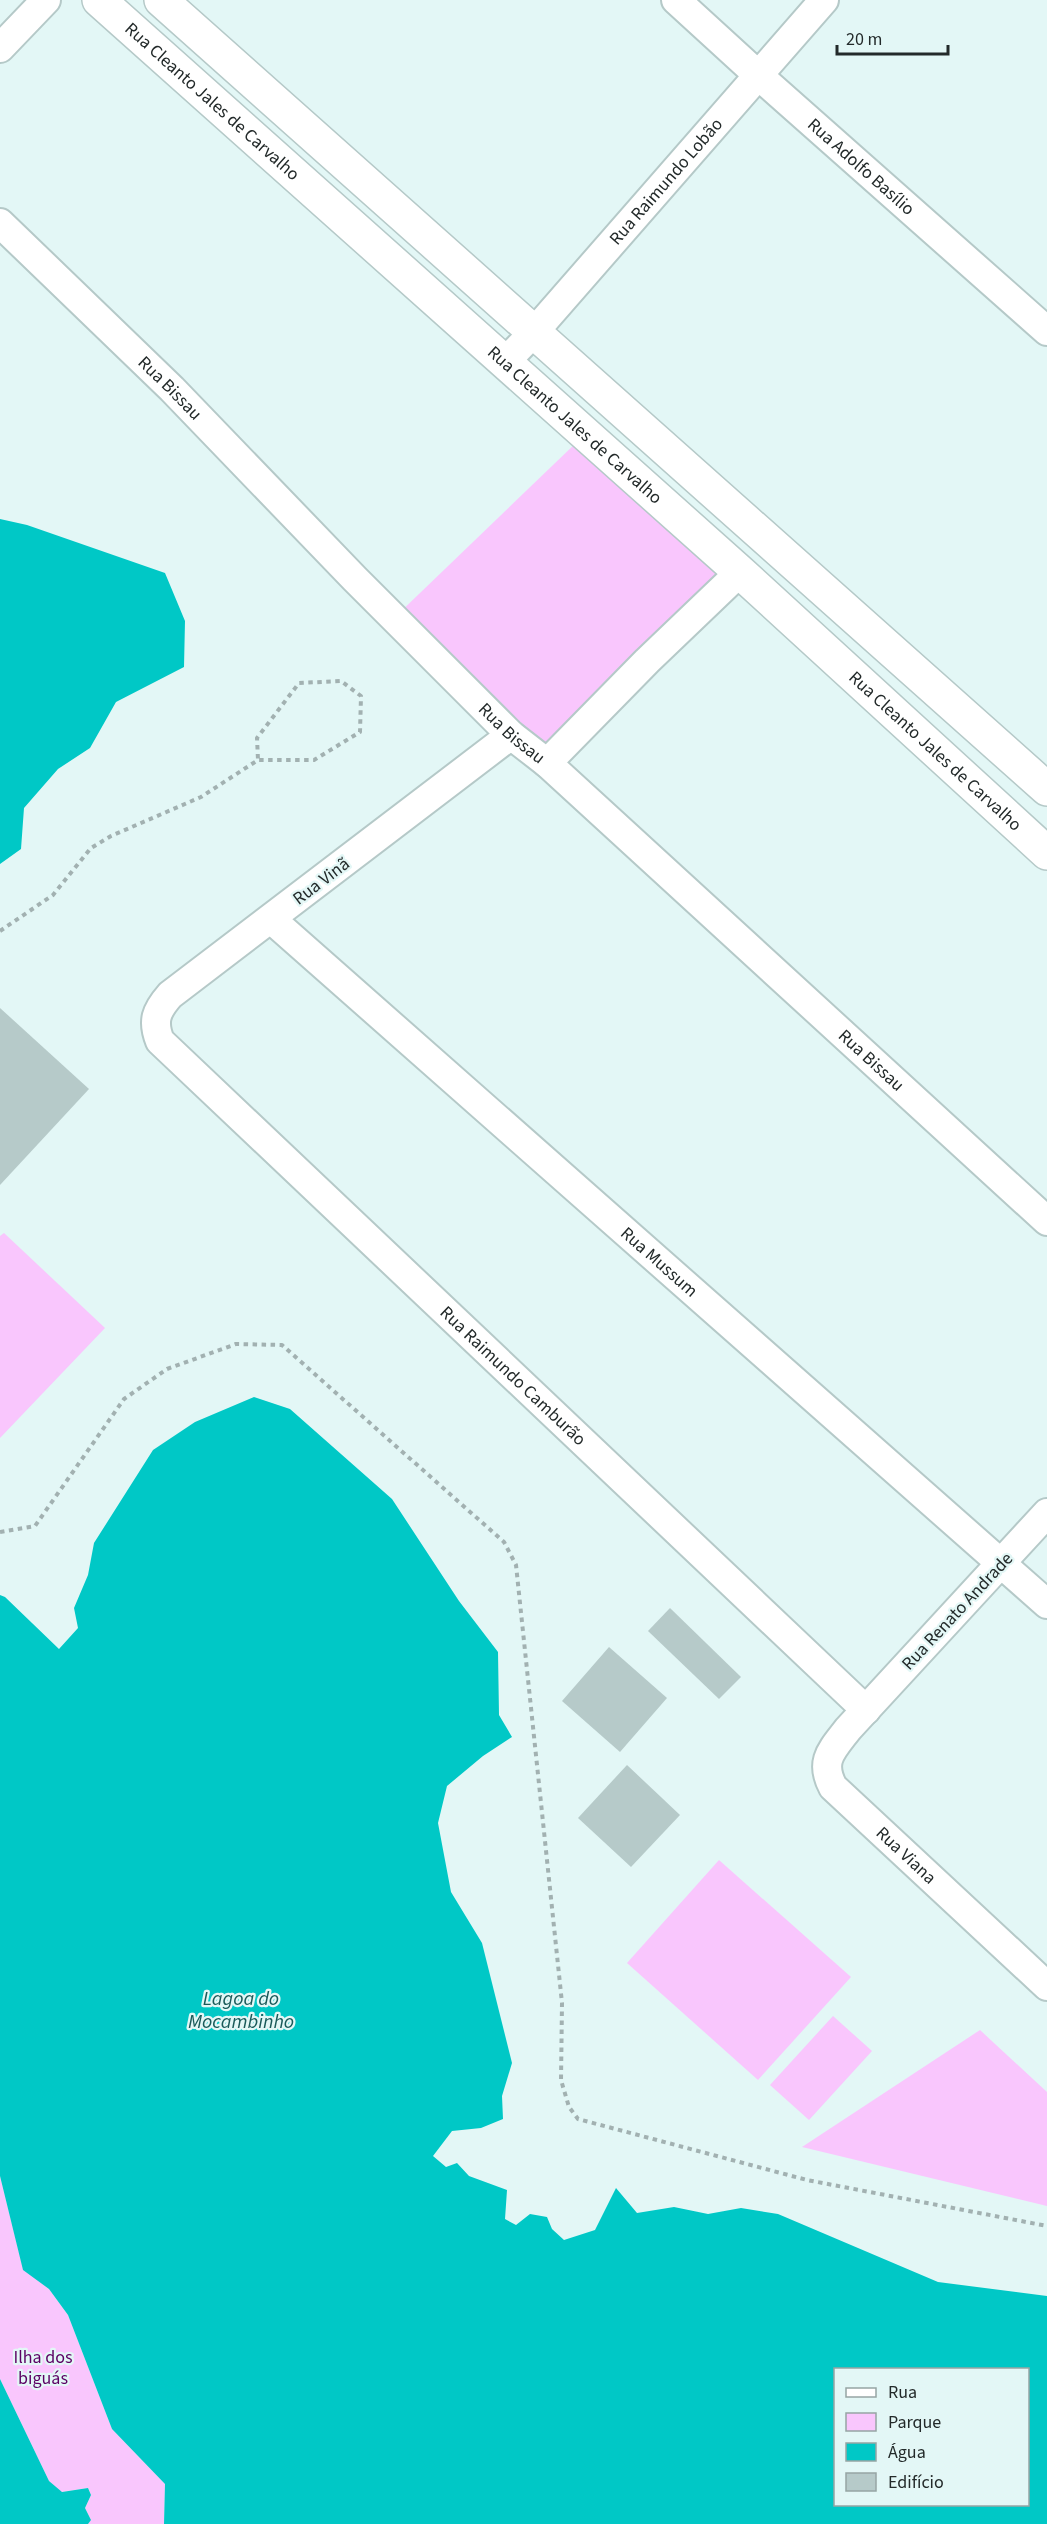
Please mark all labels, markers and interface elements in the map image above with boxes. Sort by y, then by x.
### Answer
street label: Rua Cleanto Jales de Carvalho [119,17,305,186]
scale bar [837,18,948,56]
text: 20 m [846,27,882,52]
street label: Rua Adolfo Basílio [802,112,920,221]
street label: Rua Raimundo Lobão [604,113,729,250]
street label: Rua Cleanto Jales de Carvalho [482,340,668,510]
street label: Rua Bissau [132,351,208,426]
street label: Rua Cleanto Jales de Carvalho [843,665,1027,837]
street label: Rua Bissau [473,697,550,770]
street label: Rua Vinã [288,852,355,911]
street label: Rua Bissau [832,1024,910,1097]
street label: Rua Mussum [615,1221,703,1303]
street label: Rua Raimundo Camburão [434,1301,592,1452]
street label: Rua Renato Andrade [896,1547,1019,1676]
street label: Rua Viana [870,1821,942,1890]
water label: Lagoa do Mocambinho [188,1985,294,2036]
park label: Ilha dos biguás [13,2345,73,2391]
legend [834,2368,1029,2506]
text: Rua [888,2380,917,2405]
text: Parque [888,2410,941,2435]
text: Água [888,2440,926,2465]
text: Edifício [888,2470,944,2495]

